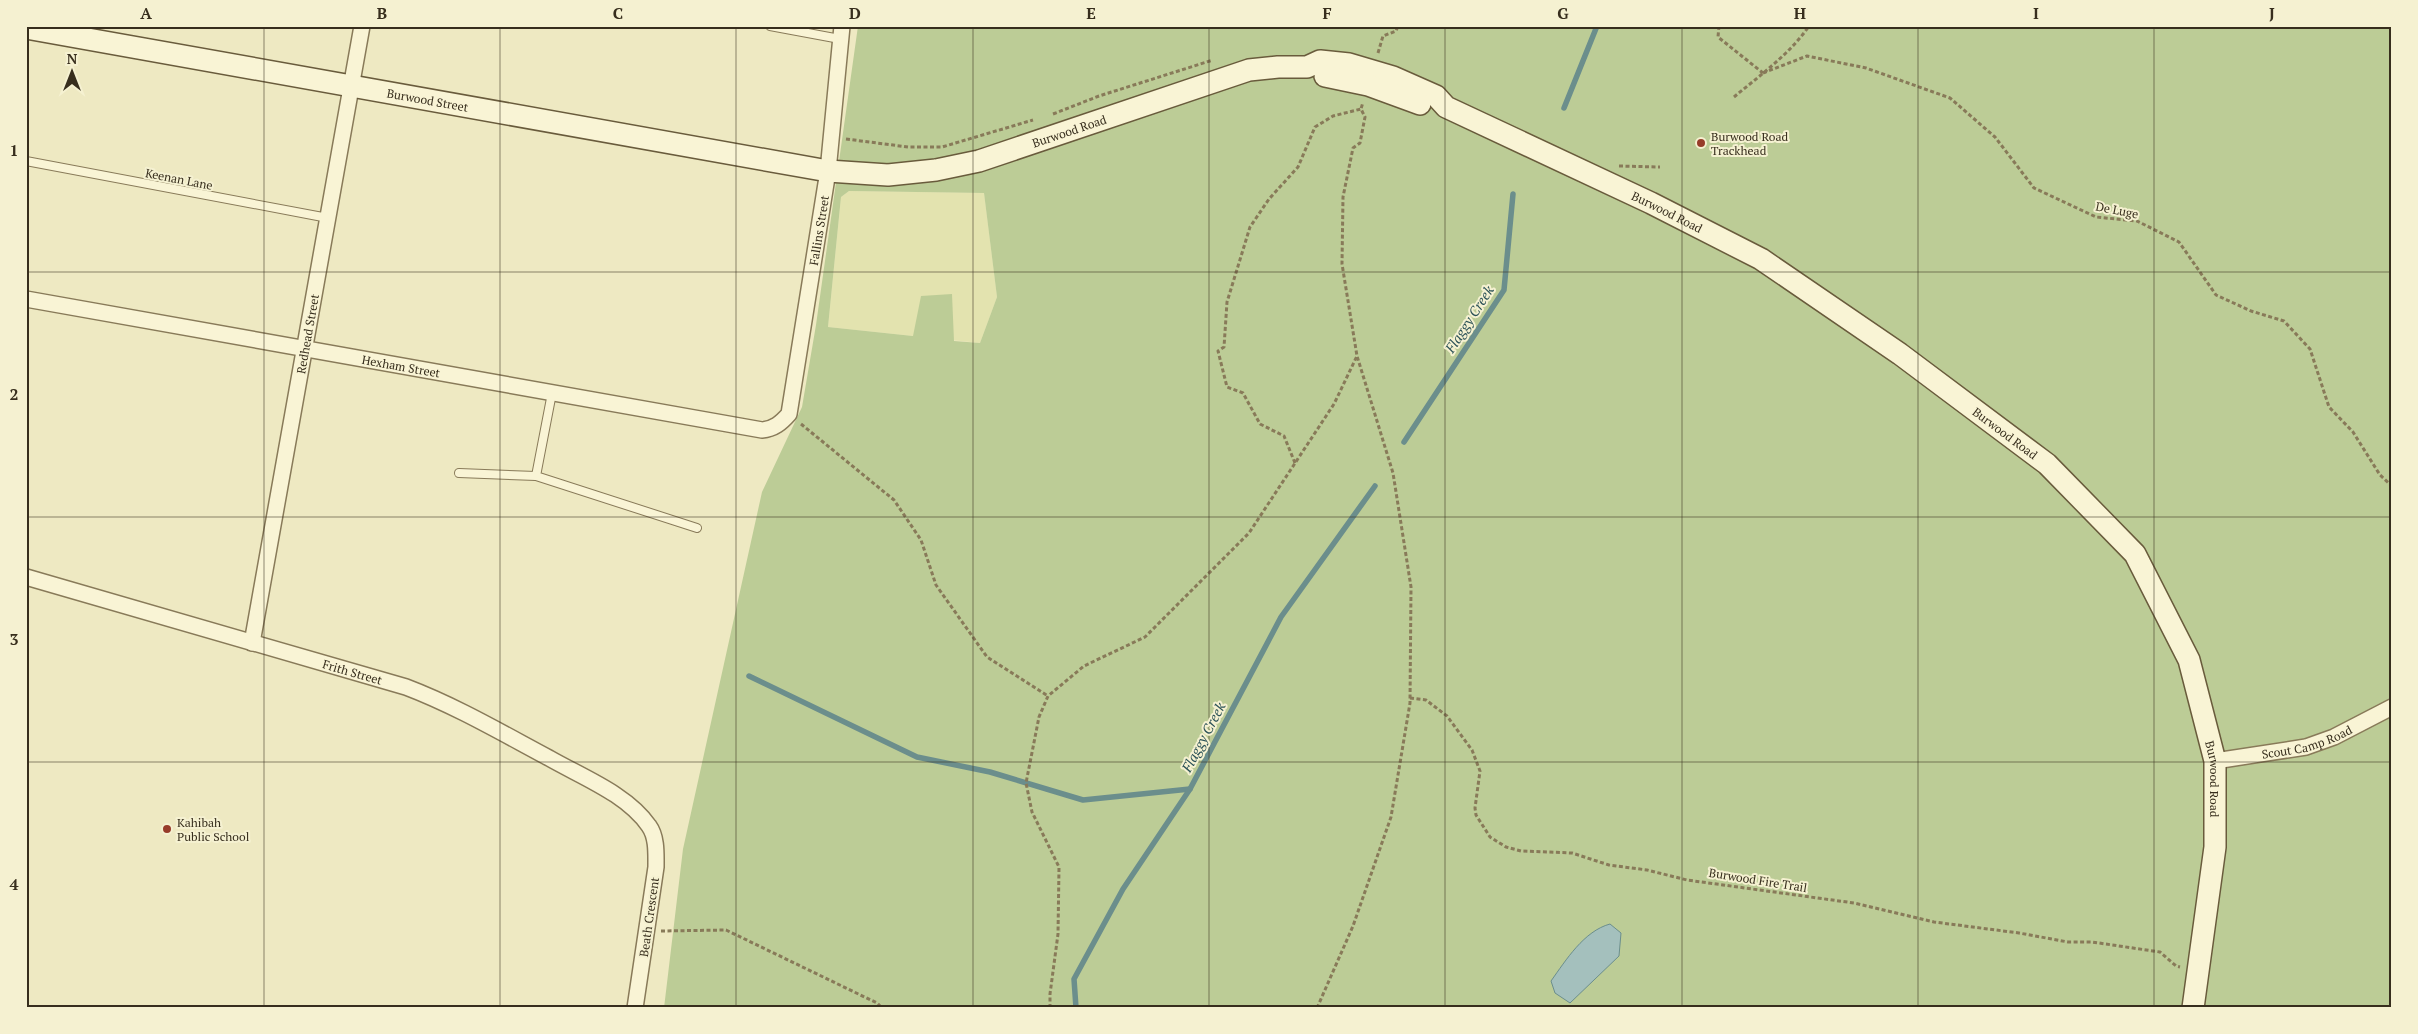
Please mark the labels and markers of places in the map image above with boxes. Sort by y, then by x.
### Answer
place label: Burwood Road Trackhead [1711,129,1789,158]
marker: Burwood Road Trackhead [1695,137,1707,149]
place label: Kahibah Public School [177,815,250,844]
marker: Kahibah Public School [161,823,173,835]

